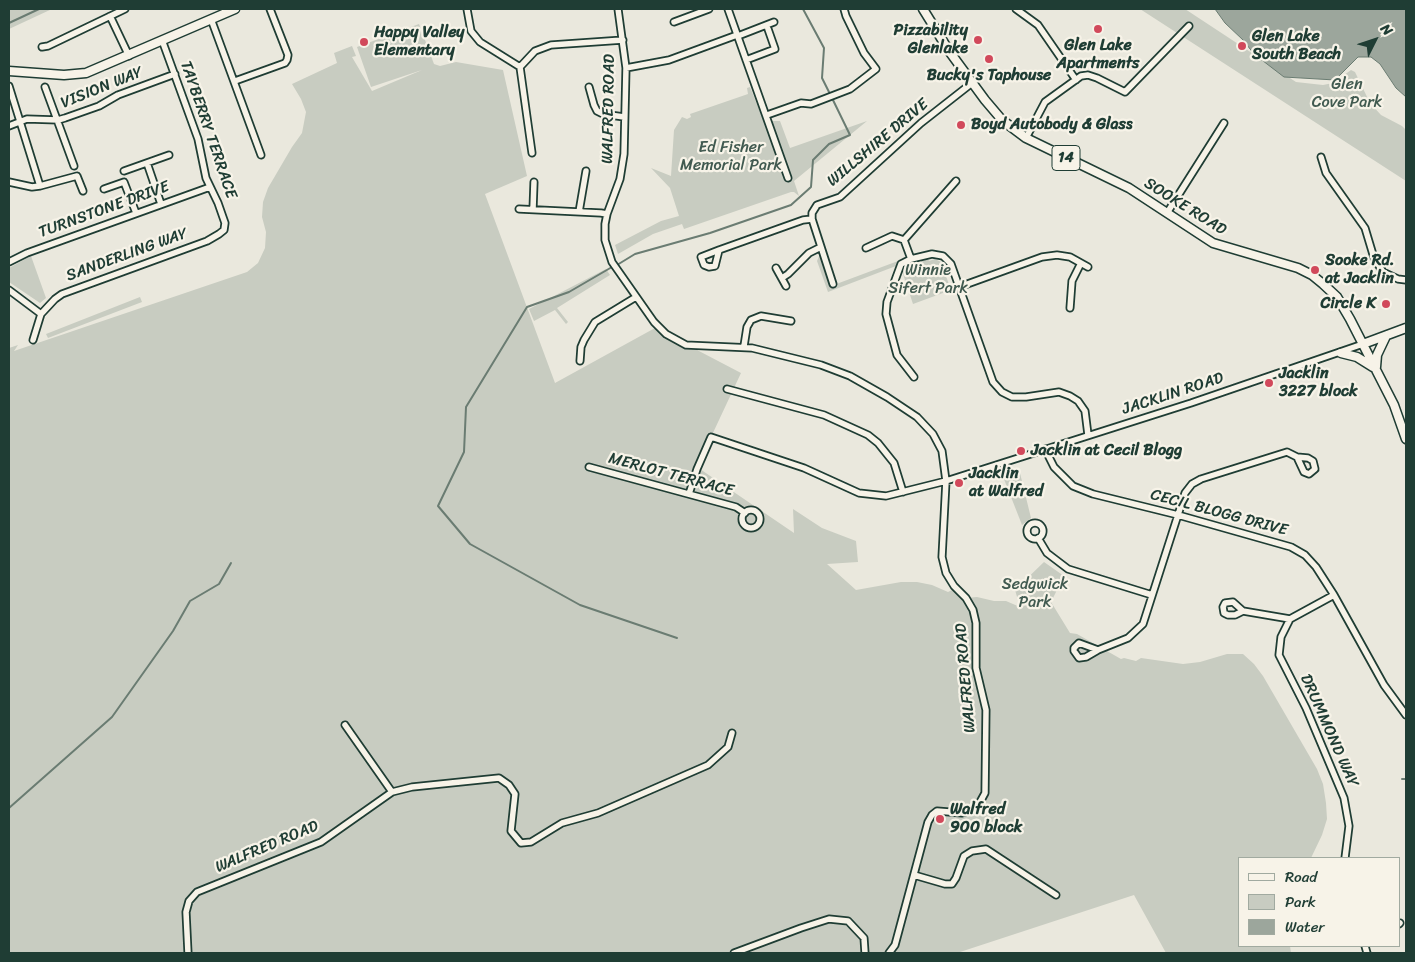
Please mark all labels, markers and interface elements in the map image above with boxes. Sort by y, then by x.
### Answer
north arrow [1350,15,1400,65]
text: N [1374,18,1399,42]
place label: Pizzability Glenlake [894,21,968,59]
place label: Happy Valley Elementary [374,23,465,61]
marker: Glen Lake Apartments [1092,23,1104,35]
place label: Glen Lake South Beach [1252,27,1341,65]
marker: Pizzability Glenlake [972,34,984,46]
marker: Happy Valley Elementary [358,36,370,48]
place label: Glen Lake Apartments [1057,36,1139,74]
marker: Glen Lake South Beach [1236,40,1248,52]
marker: Bucky's Taphouse [983,53,995,65]
street label: WALFRED ROAD [598,54,620,164]
street label: TAYBERRY TERRACE [175,59,241,201]
street label: VISION WAY [58,63,146,113]
place label: Bucky's Taphouse [927,66,1051,86]
park label: Glen Cove Park [1312,75,1382,113]
street label: WILLSHIRE DRIVE [823,95,933,191]
place label: Boyd Autobody & Glass [971,115,1132,135]
marker: Boyd Autobody & Glass [955,119,967,131]
park label: Ed Fisher Memorial Park [680,138,782,176]
road number: 14 [1052,146,1080,170]
street label: SOOKE ROAD [1140,174,1230,240]
street label: TURNSTONE DRIVE [36,177,172,243]
street label: SANDERLING WAY [64,224,190,286]
place label: Sooke Rd. at Jacklin [1325,251,1395,289]
park label: Winnie Sifert Park [888,261,968,299]
marker: Sooke Rd. at Jacklin [1309,264,1321,276]
place label: Circle K [1320,294,1376,314]
marker: Circle K [1380,298,1392,310]
place label: Jacklin 3227 block [1279,364,1357,402]
street label: JACKLIN ROAD [1120,369,1226,419]
marker: Jacklin 3227 block [1263,377,1275,389]
place label: Jacklin at Cecil Blogg [1031,441,1182,461]
marker: Jacklin at Cecil Blogg [1015,445,1027,457]
street label: MERLOT TERRACE [606,449,736,501]
place label: Jacklin at Walfred [969,464,1043,502]
marker: Jacklin at Walfred [953,477,965,489]
street label: CECIL BLOGG DRIVE [1148,485,1290,541]
park label: Sedgwick Park [1002,575,1068,613]
street label: WALFRED ROAD [952,622,980,734]
street label: DRUMMOND WAY [1295,672,1363,790]
place label: Walfred 900 block [950,800,1022,838]
marker: Walfred 900 block [934,813,946,825]
street label: WALFRED ROAD [213,817,321,877]
legend [1238,857,1400,947]
text: Road [1285,864,1317,890]
text: Park [1285,889,1316,915]
text: Water [1285,914,1325,940]

